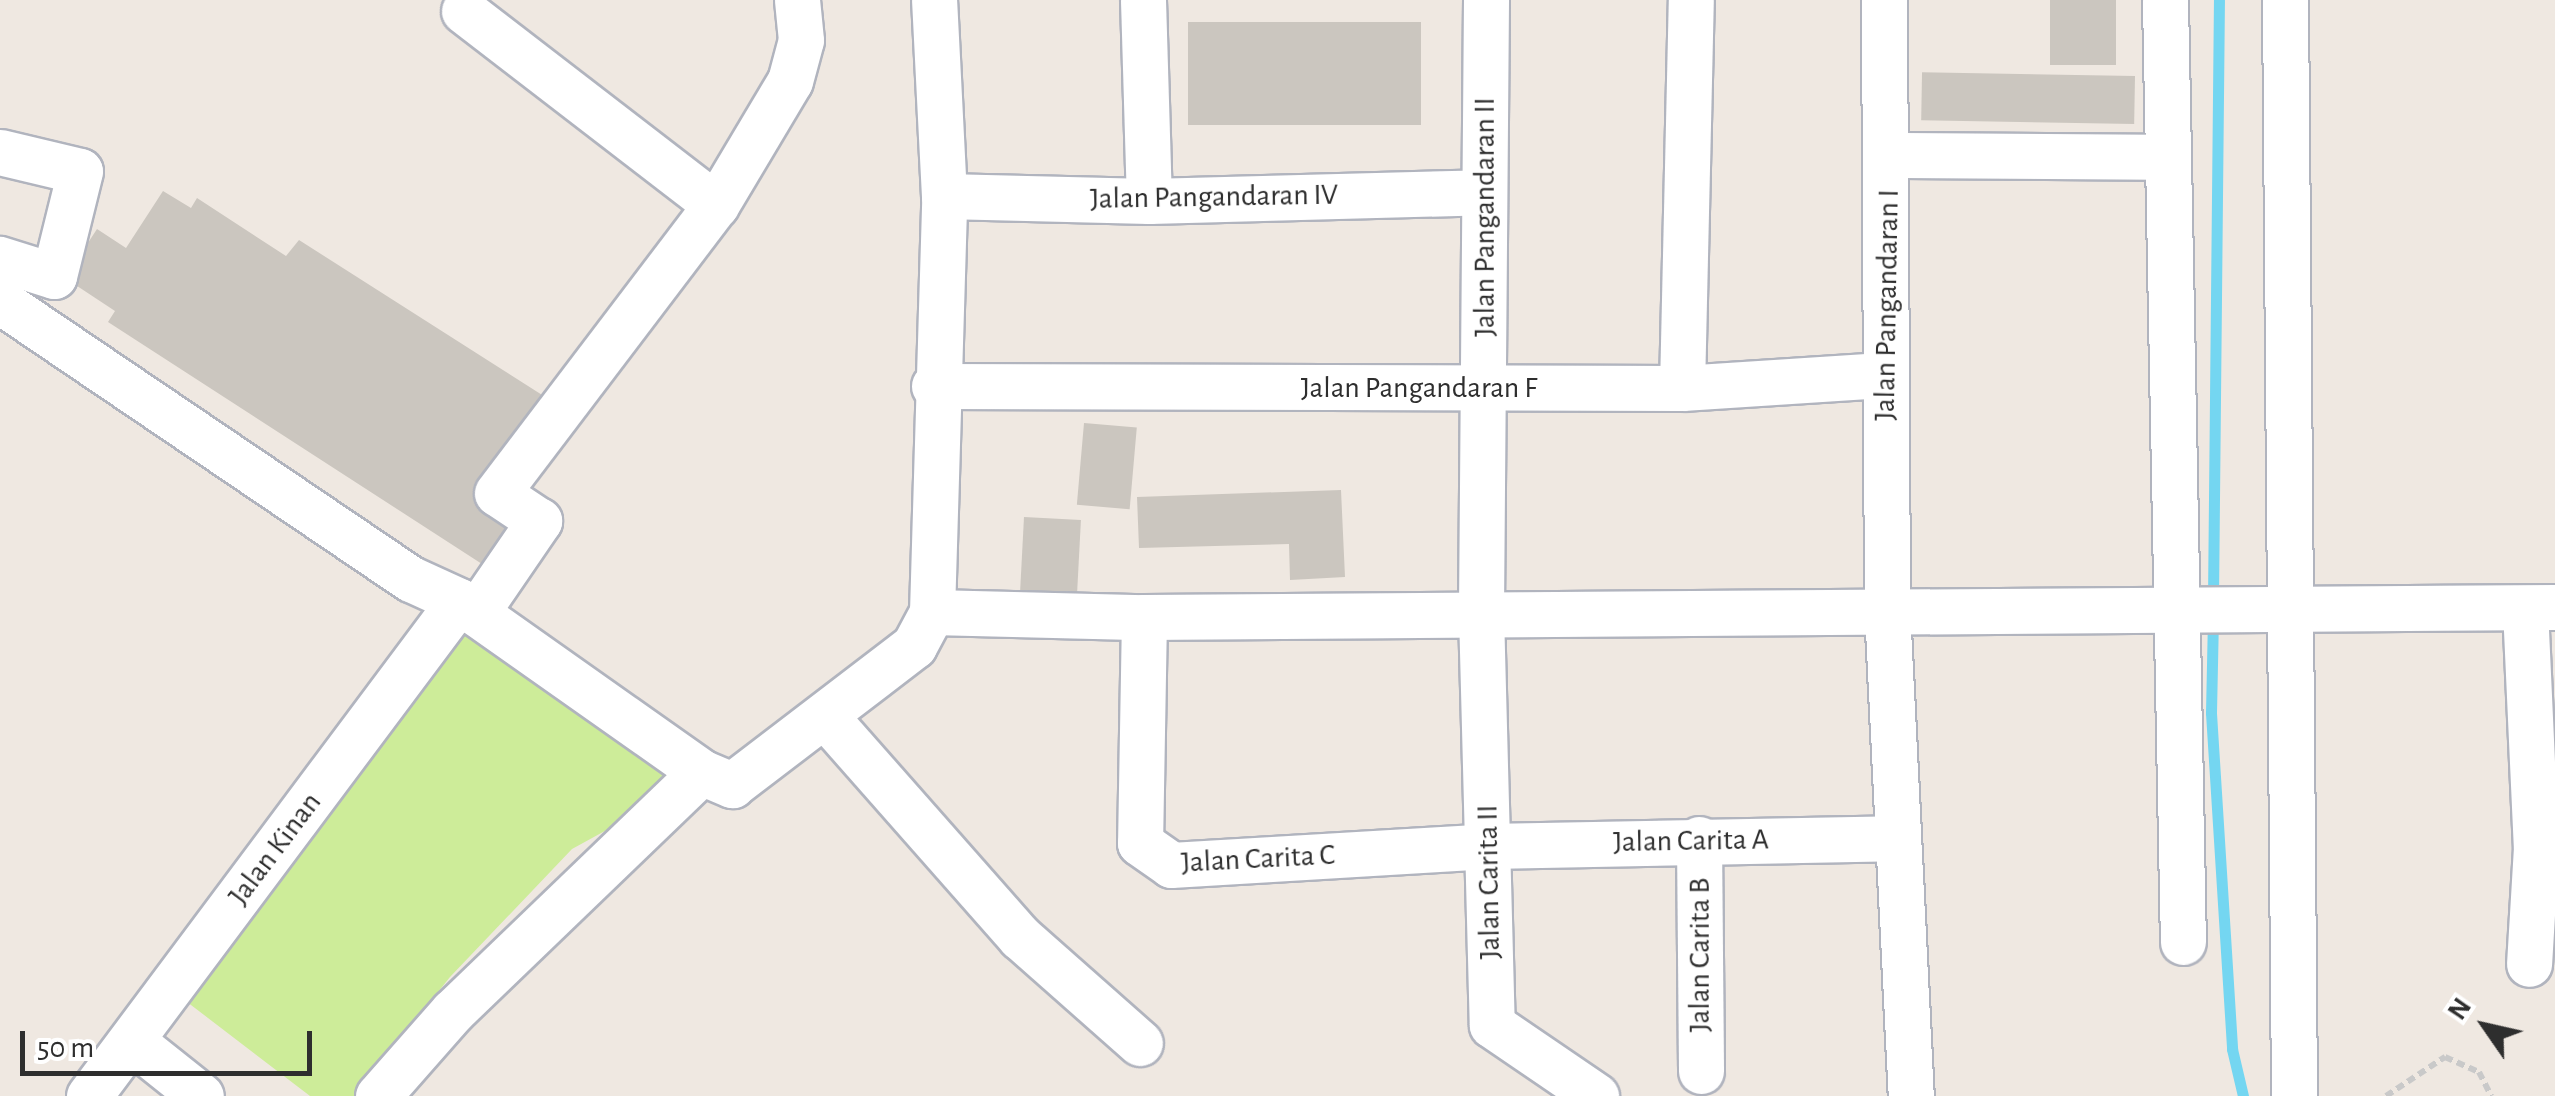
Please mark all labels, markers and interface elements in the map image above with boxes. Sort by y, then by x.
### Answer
street label: Jalan Pangandaran II [1467,97,1503,337]
street label: Jalan Pangandaran IV [1090,177,1338,217]
street label: Jalan Pangandaran I [1867,189,1907,421]
street label: Jalan Pangandaran F [1301,370,1537,406]
street label: Jalan Kinan [221,785,329,913]
street label: Jalan Carita II [1470,804,1508,960]
street label: Jalan Carita A [1613,822,1769,860]
street label: Jalan Carita C [1180,837,1336,881]
street label: Jalan Carita B [1682,878,1718,1032]
north arrow [2435,976,2535,1076]
text: N [2443,993,2477,1025]
scale bar [25,1011,318,1073]
text: 50 m [37,1033,94,1063]

